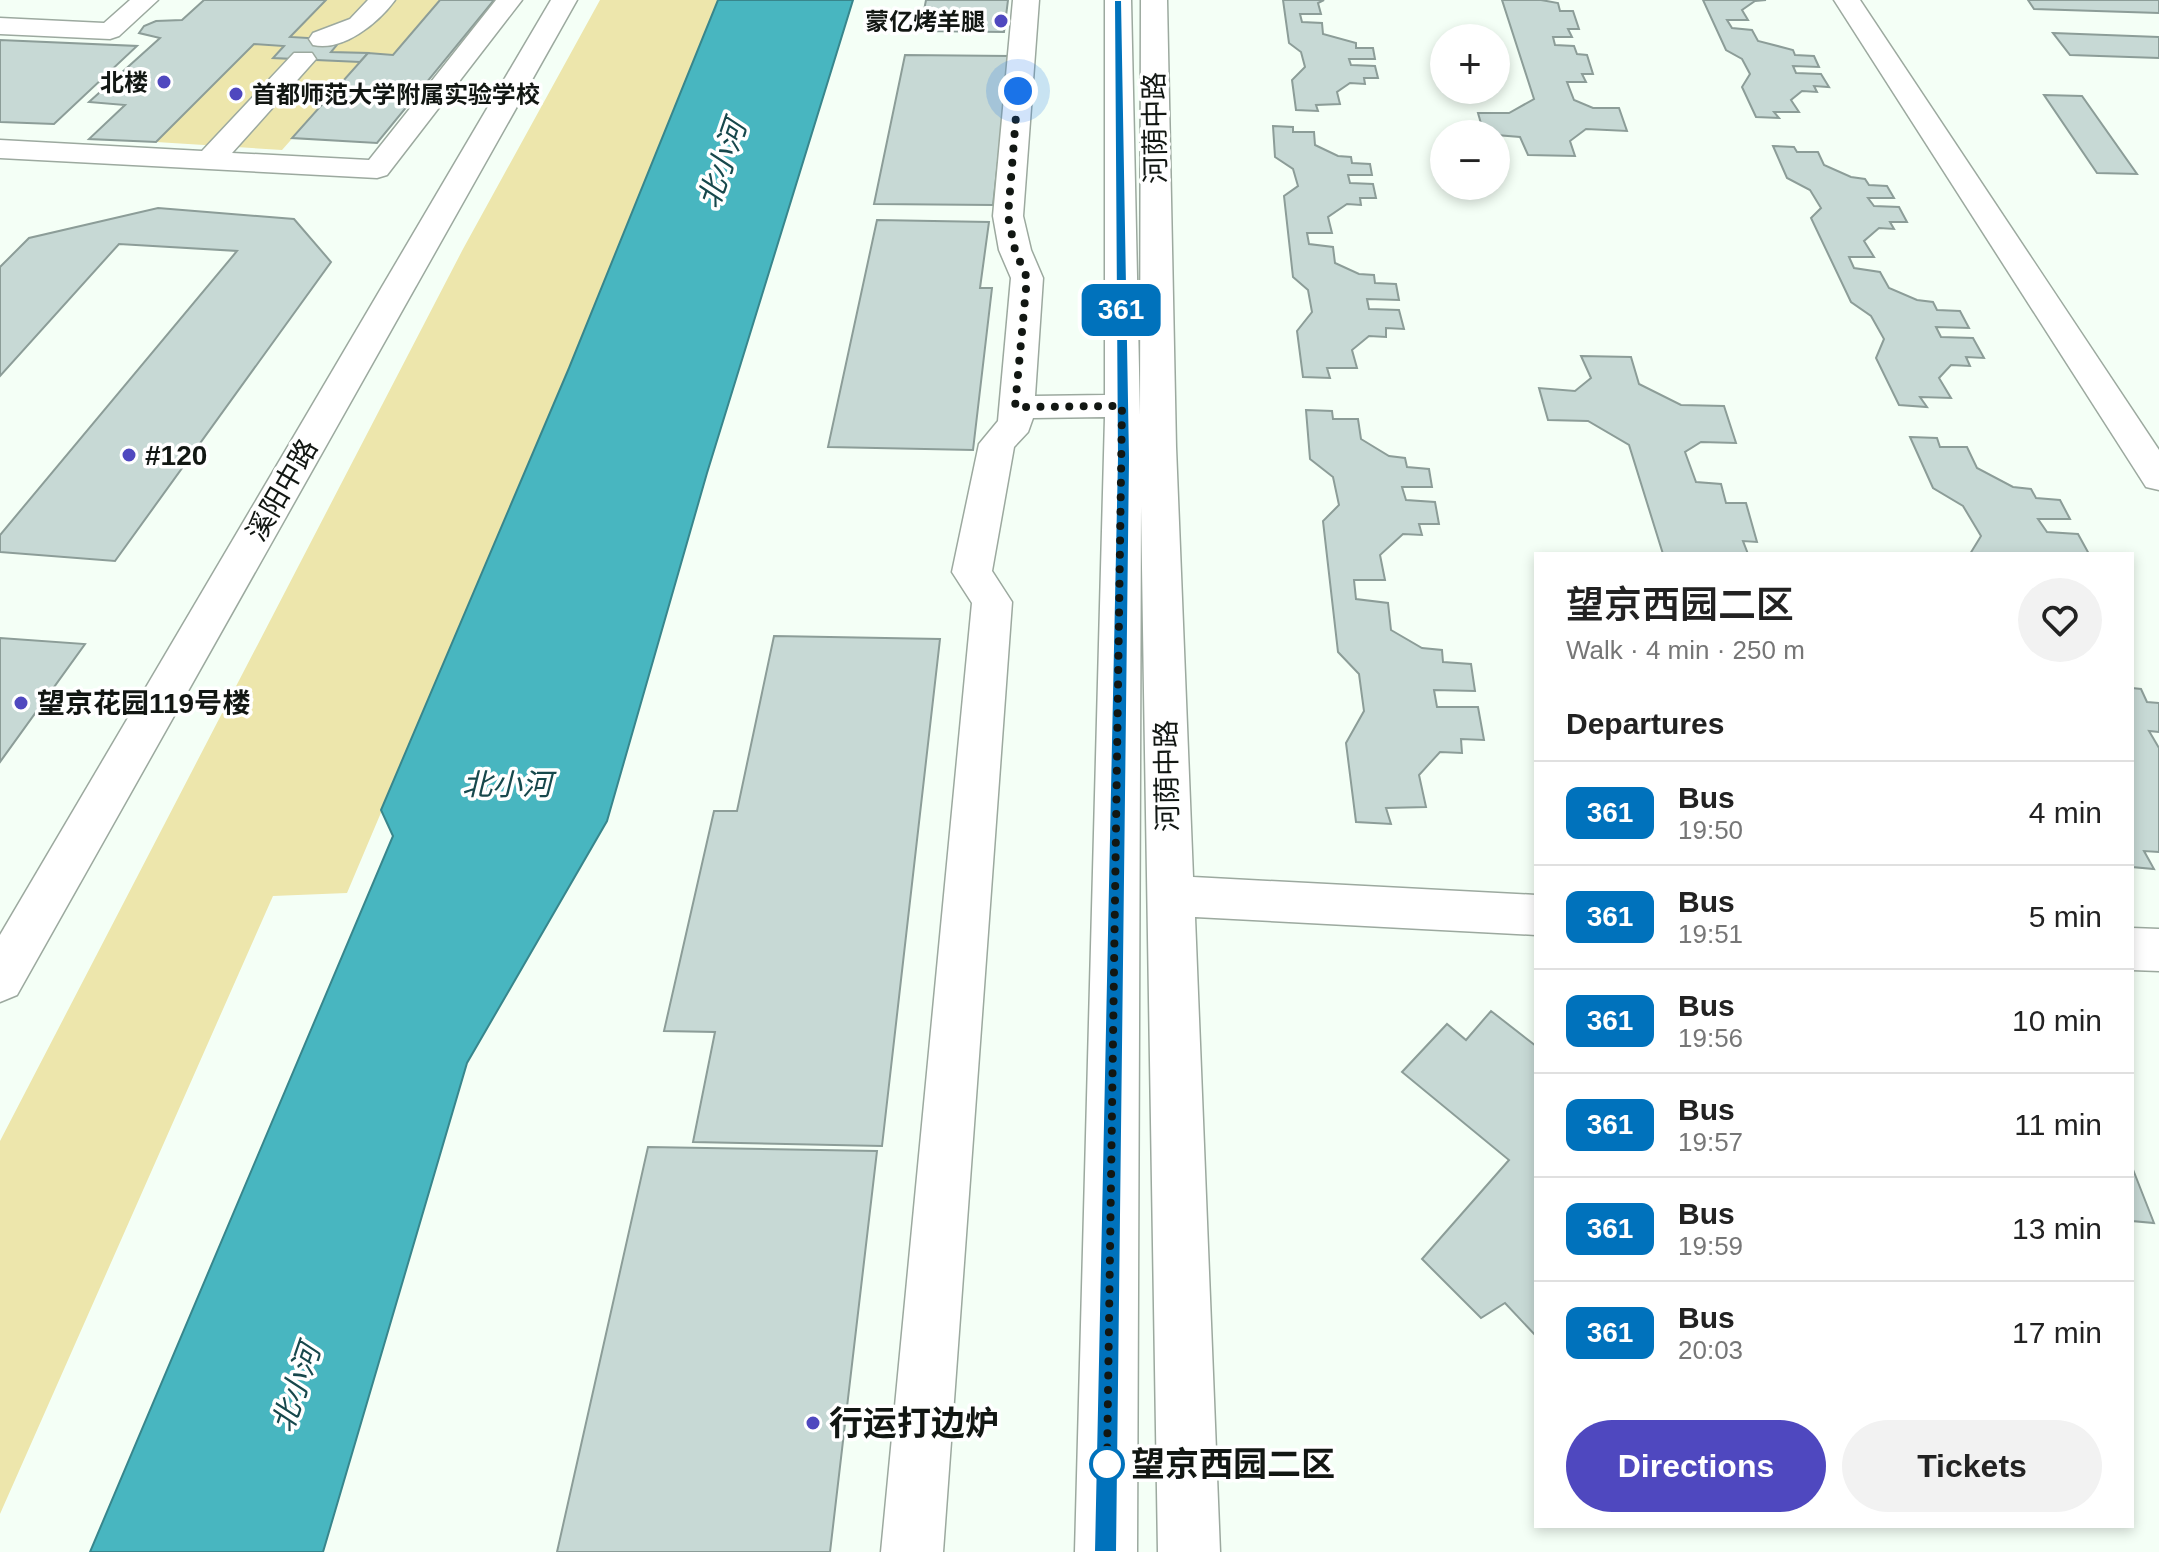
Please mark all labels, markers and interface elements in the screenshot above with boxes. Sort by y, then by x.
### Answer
place label: 蒙亿烤羊腿 [865,8,985,35]
marker: 蒙亿烤羊腿 [992,12,1010,30]
map controls [1430,24,1510,200]
button: + [1430,24,1510,104]
place label: 北楼 [100,69,148,96]
your location [998,71,1038,111]
street label: 河荫中路 [1139,72,1171,184]
marker: 北楼 [155,73,173,91]
place label: 首都师范大学附属实验学校 [252,81,540,108]
marker: 首都师范大学附属实验学校 [227,85,245,103]
water label: 北小河 [692,111,754,212]
button: − [1430,120,1510,200]
line badge: 361 [1075,284,1167,336]
text: 361 [1098,294,1144,325]
street label: 溪阳中路 [241,434,323,546]
place label: #120 [145,440,207,471]
marker: #120 [120,446,138,464]
button: heart [2018,578,2102,662]
text: 望京西园二区 [1566,584,1794,626]
text: Walk · 4 min · 250 m [1566,635,1805,665]
place label: 望京花园119号楼 [37,688,250,719]
marker: 望京花园119号楼 [12,694,30,712]
text: Departures [1566,707,1724,740]
street label: 河荫中路 [1151,720,1183,832]
water label: 北小河 [462,768,557,801]
text: Bus [1678,781,1735,814]
text: 4 min [2029,796,2102,829]
text: 361 [1587,797,1633,828]
text: 19:50 [1678,815,1743,845]
text: Bus [1678,885,1735,918]
text: 5 min [2029,900,2102,933]
text: 361 [1587,901,1633,932]
text: 19:51 [1678,919,1743,949]
text: Bus [1678,989,1735,1022]
text: 10 min [2012,1004,2102,1037]
text: 361 [1587,1005,1633,1036]
text: 19:56 [1678,1023,1743,1053]
text: Bus [1678,1093,1735,1126]
text: 11 min [2014,1108,2102,1141]
text: 361 [1587,1109,1633,1140]
text: 19:57 [1678,1127,1743,1157]
text: Bus [1678,1197,1735,1230]
text: 13 min [2012,1212,2102,1245]
text: 361 [1587,1213,1633,1244]
text: 19:59 [1678,1231,1743,1261]
text: Bus [1678,1301,1735,1334]
text: 17 min [2012,1316,2102,1349]
text: 361 [1587,1317,1633,1348]
water label: 北小河 [266,1335,328,1436]
text: 20:03 [1678,1335,1743,1365]
place label: 行运打边炉 [829,1404,999,1442]
marker: 行运打边炉 [804,1414,822,1432]
button: Directions [1566,1420,1826,1512]
button: Tickets [1842,1420,2102,1512]
place label: 望京西园二区 [1131,1445,1335,1483]
marker: 望京西园二区 [1090,1447,1124,1481]

